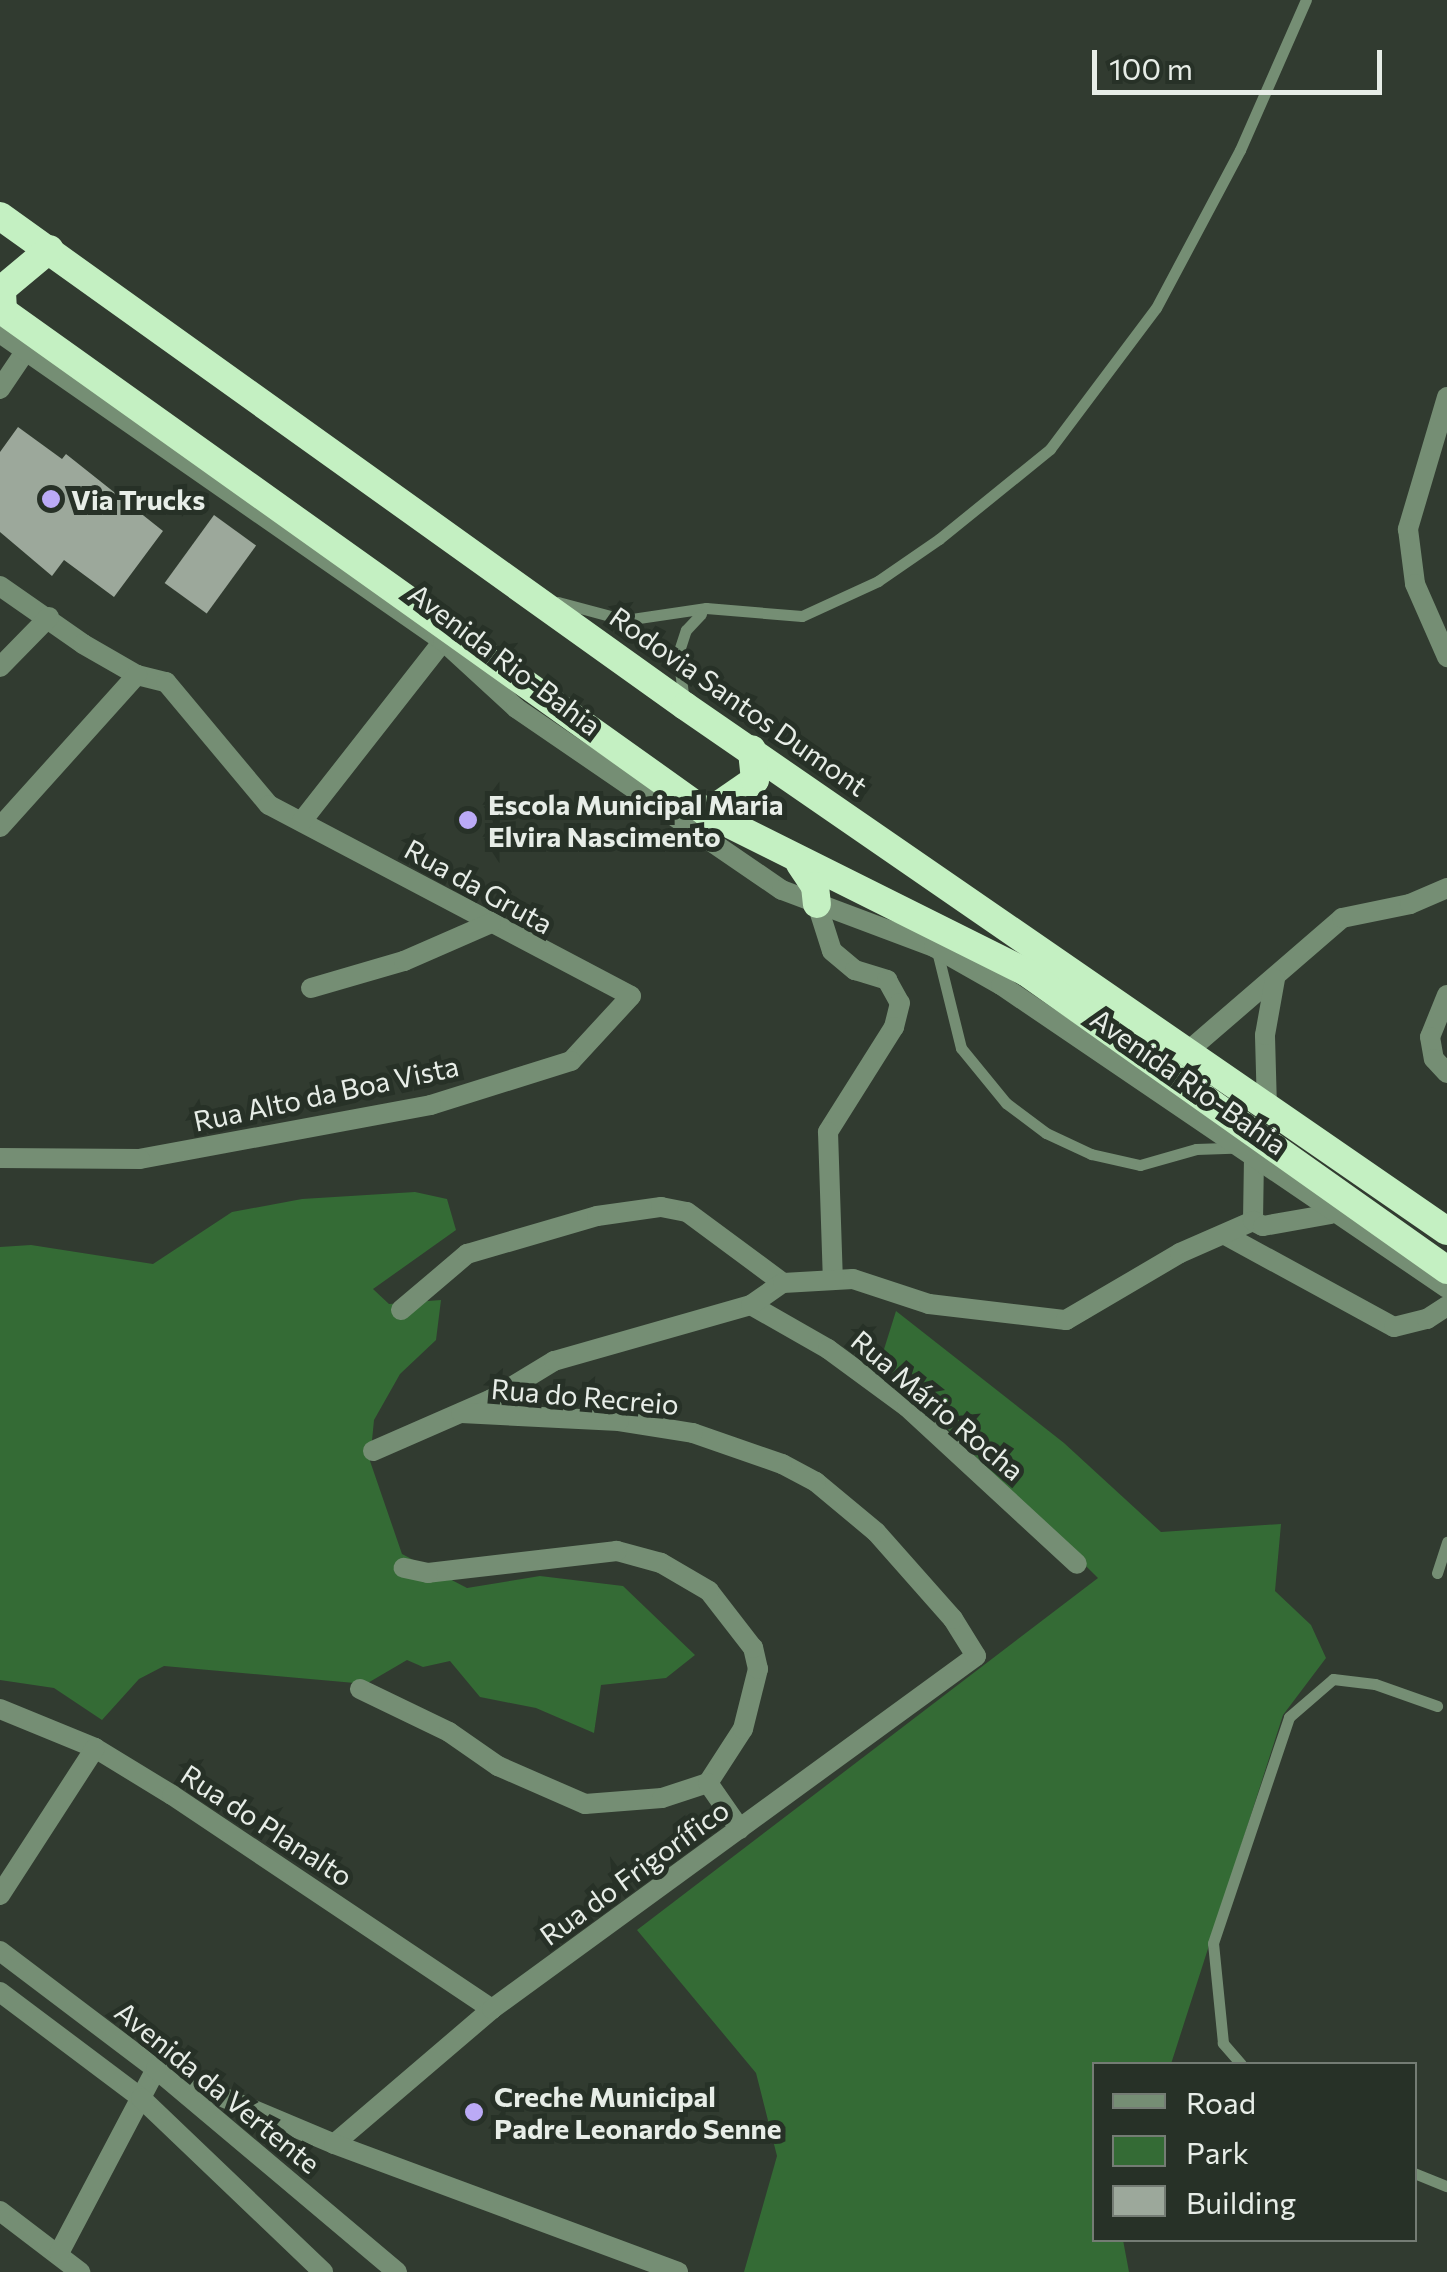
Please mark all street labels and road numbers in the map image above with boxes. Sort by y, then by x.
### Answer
street label: Avenida Rio-Bahia [402,576,608,742]
street label: Rodovia Santos Dumont [604,599,874,803]
street label: Rua da Gruta [399,832,559,940]
street label: Avenida Rio-Bahia [1085,1001,1293,1161]
street label: Rua Alto da Boa Vista [190,1048,462,1138]
street label: Rua Mário Rocha [845,1323,1031,1487]
street label: Rua do Recreio [490,1371,680,1421]
street label: Rua do Planalto [175,1757,359,1893]
street label: Rua do Frigorífico [533,1792,735,1952]
street label: Avenida da Vertente [109,1994,327,2180]

